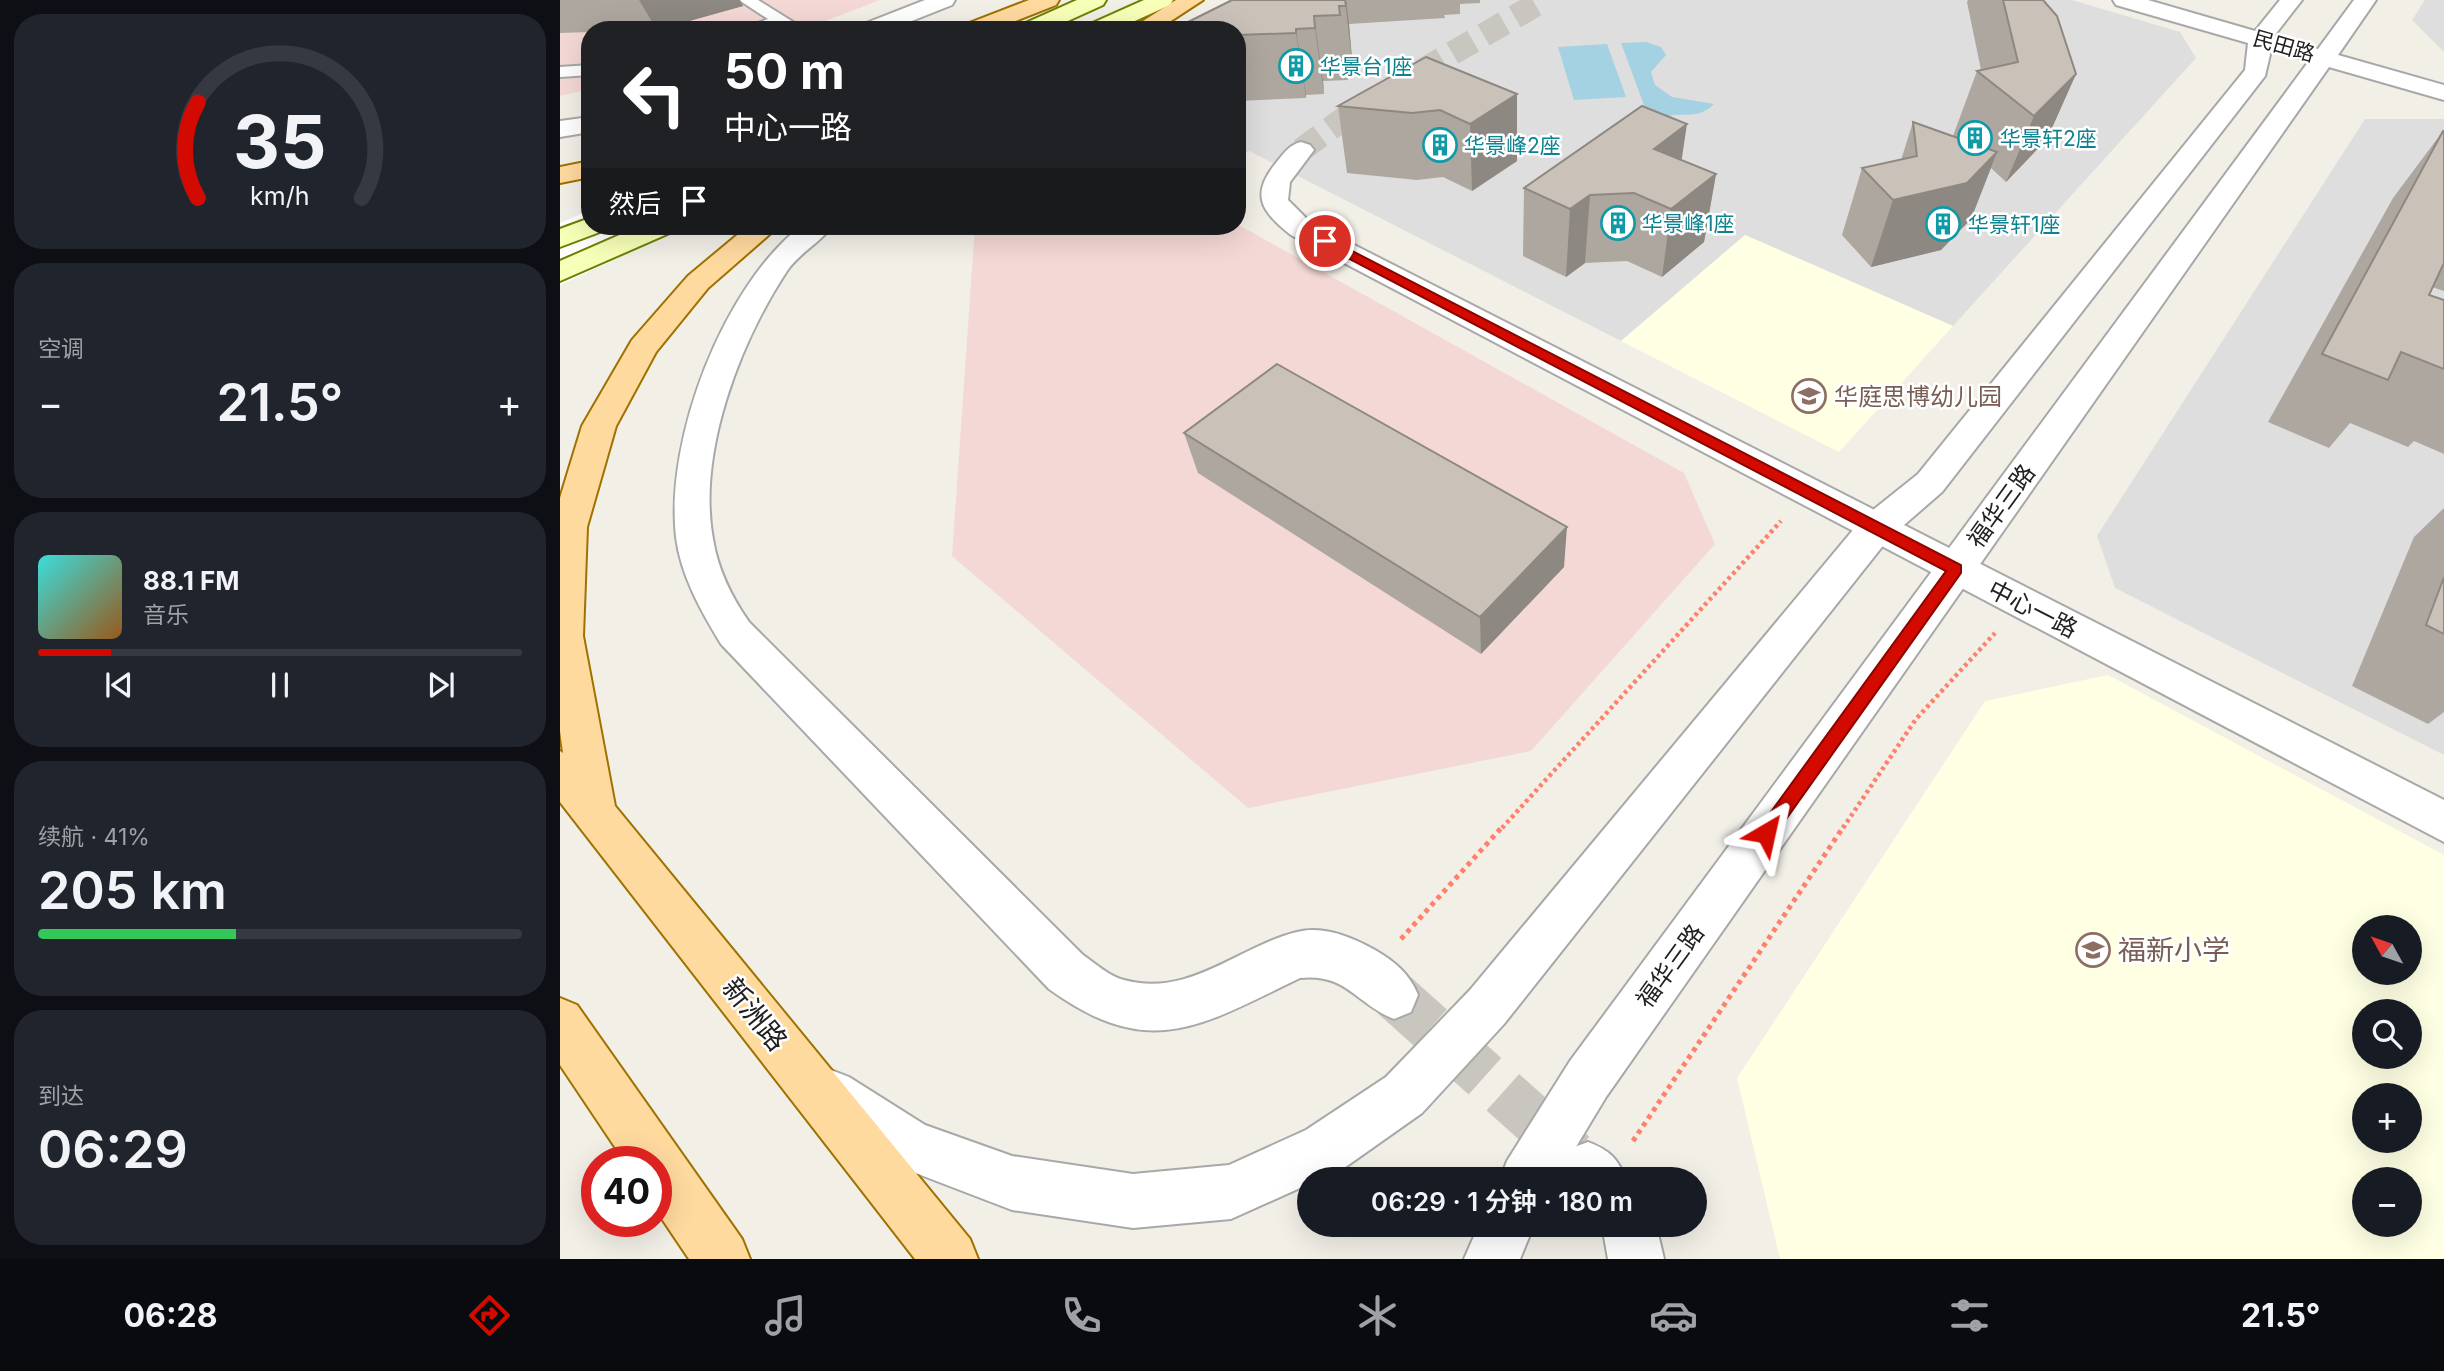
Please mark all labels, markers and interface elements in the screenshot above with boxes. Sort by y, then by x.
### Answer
street label: 民田路 [2250,25,2318,67]
text: 50 m [724,42,845,101]
building icon: 华景台1座 [1277,47,1315,85]
icon: left [609,49,700,140]
place label: 华景台1座 [1320,54,1413,79]
text: 35 [233,97,327,186]
text: 中心一路 [724,108,852,147]
building icon: 华景轩2座 [1956,119,1994,157]
building icon: 华景峰2座 [1421,126,1459,164]
place label: 华景轩2座 [2000,126,2097,151]
place label: 华景峰2座 [1464,133,1561,158]
text: km/h [250,180,310,210]
icon: arrive [675,182,713,220]
text: 然后 [609,188,661,219]
building icon: 华景峰1座 [1599,204,1637,242]
building icon: 华景轩1座 [1924,205,1962,243]
pin [1295,211,1355,271]
place label: 华景峰1座 [1642,211,1735,236]
place label: 华景轩1座 [1968,212,2061,237]
icon: arrive [1306,222,1344,260]
text: 空调 [38,335,84,363]
text: 21.5° [217,371,343,434]
school or university icon: 华庭思博幼儿园 [1790,377,1828,415]
text: − [38,380,63,426]
text: + [497,380,522,426]
place label: 华庭思博幼儿园 [1834,382,2002,411]
street label: 福华三路 [1961,459,2041,553]
text: 88.1 FM [143,565,239,596]
street label: 中心一路 [1984,574,2082,644]
text: 音乐 [143,601,189,629]
icon: previous [100,666,138,704]
icon: pause [261,666,299,704]
icon: next [422,666,460,704]
position arrow [1729,796,1803,870]
text: 续航 · 41% [38,823,150,851]
text: 205 km [38,859,227,922]
north arrow [2352,915,2422,985]
map controls [2352,915,2422,1237]
street label: 福华三路 [1630,919,1710,1013]
school or university icon: 福新小学 [2074,931,2112,969]
place label: 福新小学 [2118,933,2230,967]
street label: 新洲路 [715,971,795,1057]
button: search [2352,999,2422,1069]
text: 到达 [38,1082,84,1110]
button: + [2352,1083,2422,1153]
text: 06:29 [38,1118,188,1181]
speed limit sign: 40 [581,1146,672,1237]
button: − [2352,1167,2422,1237]
text: 06:29 · 1 分钟 · 180 m [1371,1186,1633,1217]
icon: directions [465,1291,514,1340]
icon: music [761,1291,810,1340]
icon: phone [1057,1291,1106,1340]
icon: climate [1353,1291,1402,1340]
icon: car [1649,1291,1698,1340]
icon: filters [1945,1291,1994,1340]
text: 06:28 [124,1296,218,1335]
text: 21.5° [2241,1296,2320,1335]

